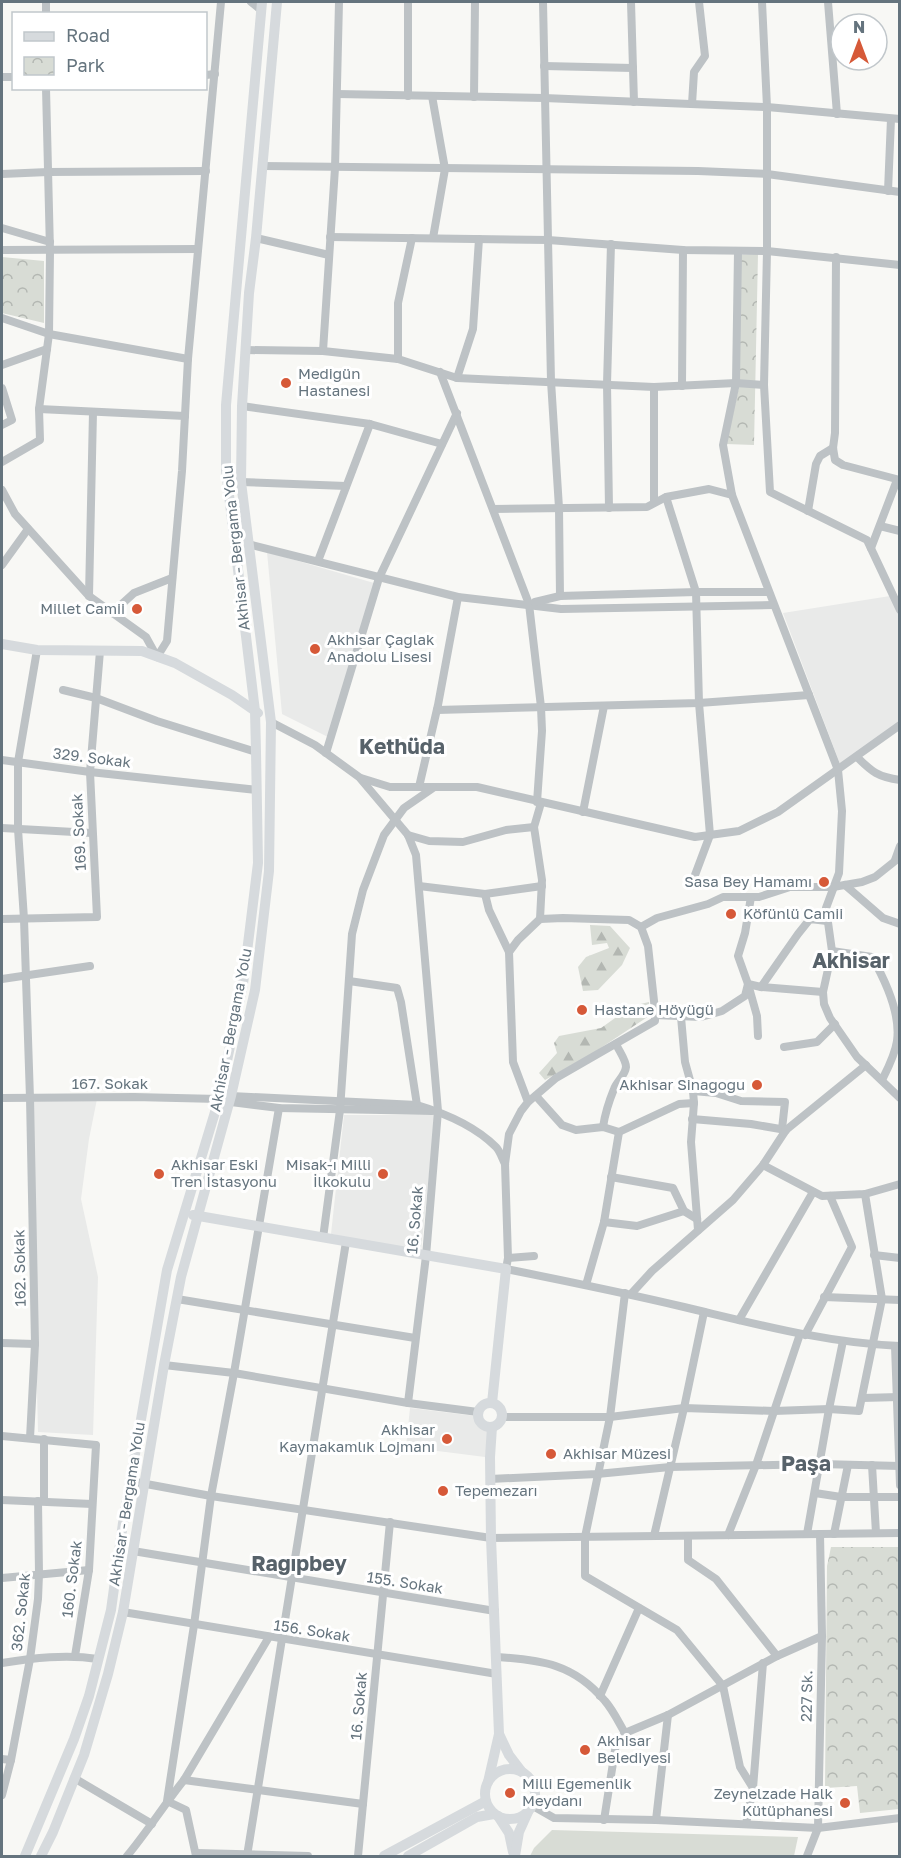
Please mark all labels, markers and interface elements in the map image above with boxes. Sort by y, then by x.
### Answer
legend [12,12,207,90]
north arrow [829,12,889,72]
text: N [853,17,865,37]
text: Road [66,24,110,46]
text: Park [66,54,105,76]
place label: Medigün Hastanesi [298,364,370,399]
marker: Medigün Hastanesi [279,376,293,390]
street label: Akhisar - Bergama Yolu [217,465,253,632]
place label: Millet Camii [40,599,125,617]
marker: Millet Camii [130,602,144,616]
place label: Akhisar Çağlak Anadolu Lisesi [327,630,435,665]
marker: Akhisar Çağlak Anadolu Lisesi [308,642,322,656]
district label: Kethüda [359,733,445,759]
street label: 329. Sokak [52,743,133,771]
street label: 169. Sokak [67,792,89,871]
place label: Sasa Bey Hamamı [684,872,812,890]
marker: Sasa Bey Hamamı [817,875,831,889]
place label: Köfünlü Camii [743,904,843,922]
marker: Köfünlü Camii [724,907,738,921]
street label: Akhisar - Bergama Yolu [205,947,255,1113]
district label: Akhisar [812,947,890,973]
place label: Hastane Höyüğü [594,1000,714,1018]
marker: Hastane Höyüğü [575,1003,589,1017]
street label: 167. Sokak [72,1074,149,1092]
place label: Akhisar Sinagogu [619,1075,745,1093]
marker: Akhisar Sinagogu [750,1078,764,1092]
place label: Akhisar Eski Tren İstasyonu [171,1155,277,1190]
place label: Misak-ı Milli İlkokulu [286,1155,371,1190]
marker: Akhisar Eski Tren İstasyonu [152,1167,166,1181]
marker: Misak-ı Milli İlkokulu [376,1167,390,1181]
street label: 16. Sokak [402,1185,426,1255]
street label: 162. Sokak [9,1229,29,1307]
street label: Akhisar - Bergama Yolu [104,1420,148,1587]
place label: Akhisar Kaymakamlık Lojmanı [279,1420,435,1455]
marker: Akhisar Kaymakamlık Lojmanı [440,1432,454,1446]
place label: Akhisar Müzesi [563,1444,671,1462]
marker: Akhisar Müzesi [544,1447,558,1461]
district label: Paşa [781,1450,831,1476]
place label: Tepemezarı [455,1481,538,1499]
marker: Tepemezarı [436,1484,450,1498]
street label: 160. Sokak [57,1539,85,1619]
district label: Ragıpbey [251,1550,347,1576]
street label: 155. Sokak [366,1567,445,1597]
street label: 362. Sokak [7,1571,33,1652]
street label: 156. Sokak [273,1615,352,1645]
street label: 227 Sk. [797,1670,815,1722]
street label: 16. Sokak [346,1671,370,1741]
place label: Akhisar Belediyesi [597,1731,671,1766]
marker: Akhisar Belediyesi [578,1743,592,1757]
place label: Milli Egemenlik Meydanı [522,1774,632,1809]
place label: Zeynelzade Halk Kütüphanesi [714,1784,834,1819]
marker: Milli Egemenlik Meydanı [503,1786,517,1800]
marker: Zeynelzade Halk Kütüphanesi [838,1796,852,1810]

